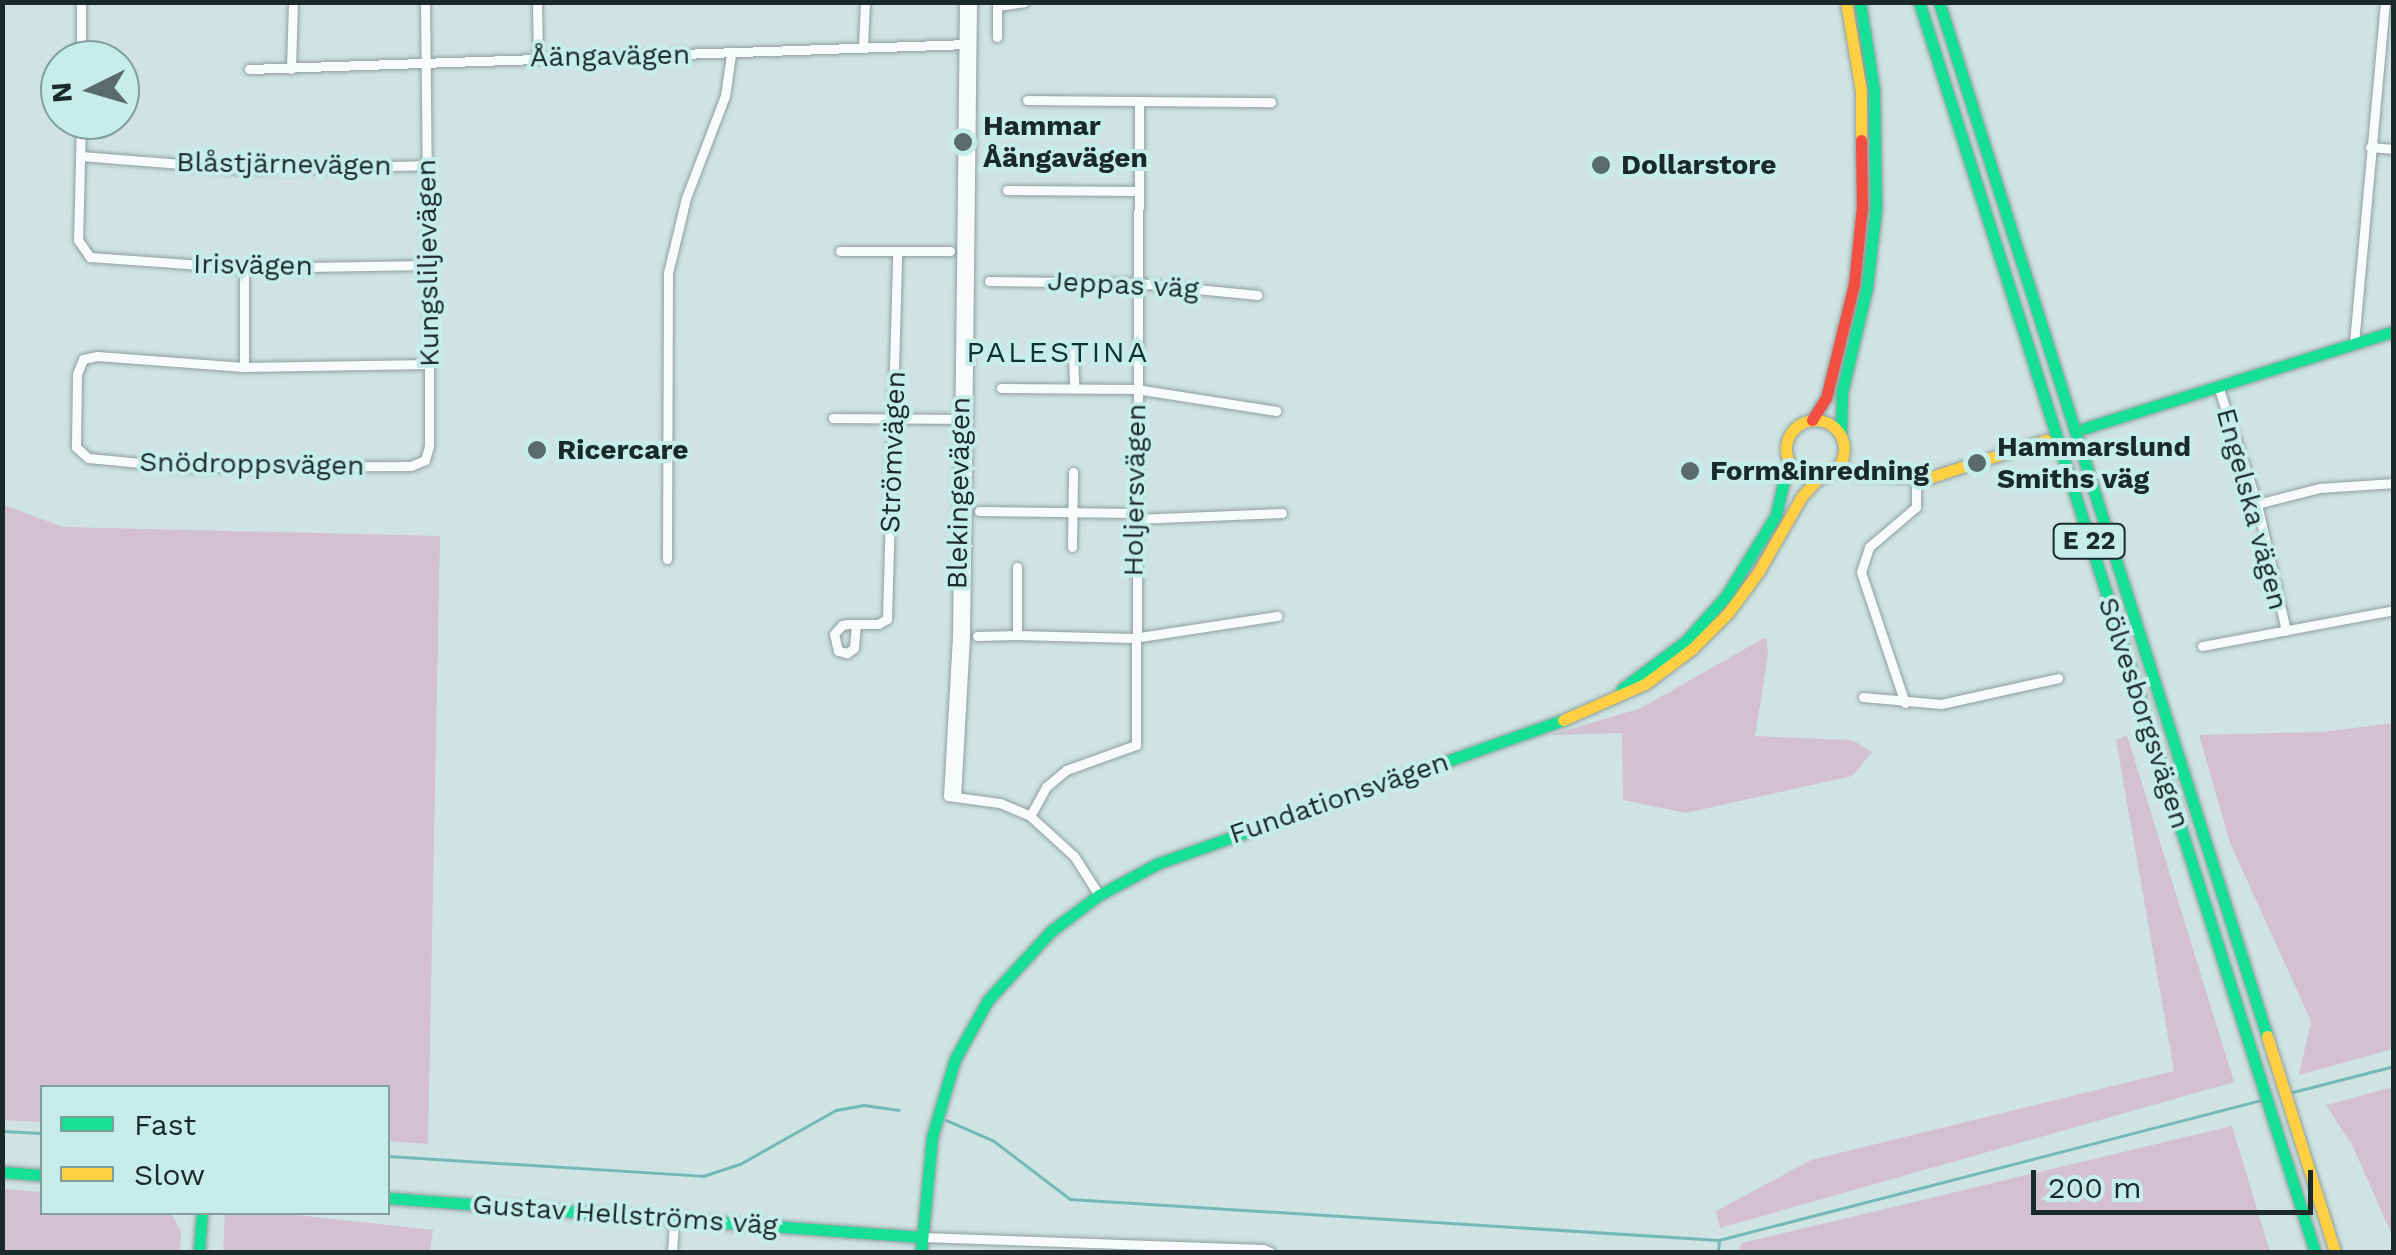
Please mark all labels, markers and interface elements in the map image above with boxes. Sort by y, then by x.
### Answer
street label: Åängavägen [530,38,690,74]
north arrow [40,40,140,140]
text: N [44,81,79,104]
place label: Hammar Åängavägen [983,109,1148,175]
marker: Hammar Åängavägen [952,131,974,153]
street label: Blåstjärnevägen [176,145,392,183]
place label: Dollarstore [1621,148,1776,182]
marker: Dollarstore [1590,154,1612,176]
street label: Kungsliljevägen [409,159,447,367]
street label: Irisvägen [193,247,313,283]
street label: Jeppas väg [1046,264,1200,306]
district label: PALESTINA [966,334,1150,370]
street label: Strömvägen [873,370,913,534]
street label: Blekingevägen [941,396,977,590]
street label: Holjersvägen [1117,403,1153,577]
street label: Engelska vägen [2209,404,2295,614]
place label: Hammarslund Smiths väg [1997,430,2191,496]
place label: Ricercare [557,433,688,467]
marker: Ricercare [526,439,548,461]
street label: Snödroppsvägen [139,445,365,483]
marker: Hammarslund Smiths väg [1966,452,1988,474]
place label: Form&inredning [1710,454,1929,488]
marker: Form&inredning [1679,460,1701,482]
road number: E 22 [2052,521,2126,561]
street label: Sölvesborgsvägen [2091,593,2197,833]
street label: Fundationsvägen [1225,745,1453,851]
legend [40,1085,390,1215]
text: Fast [134,1107,196,1142]
scale bar [2036,1150,2318,1212]
text: Slow [134,1157,205,1192]
text: 200 m [2048,1170,2142,1205]
street label: Gustav Hellströms väg [471,1188,779,1242]

